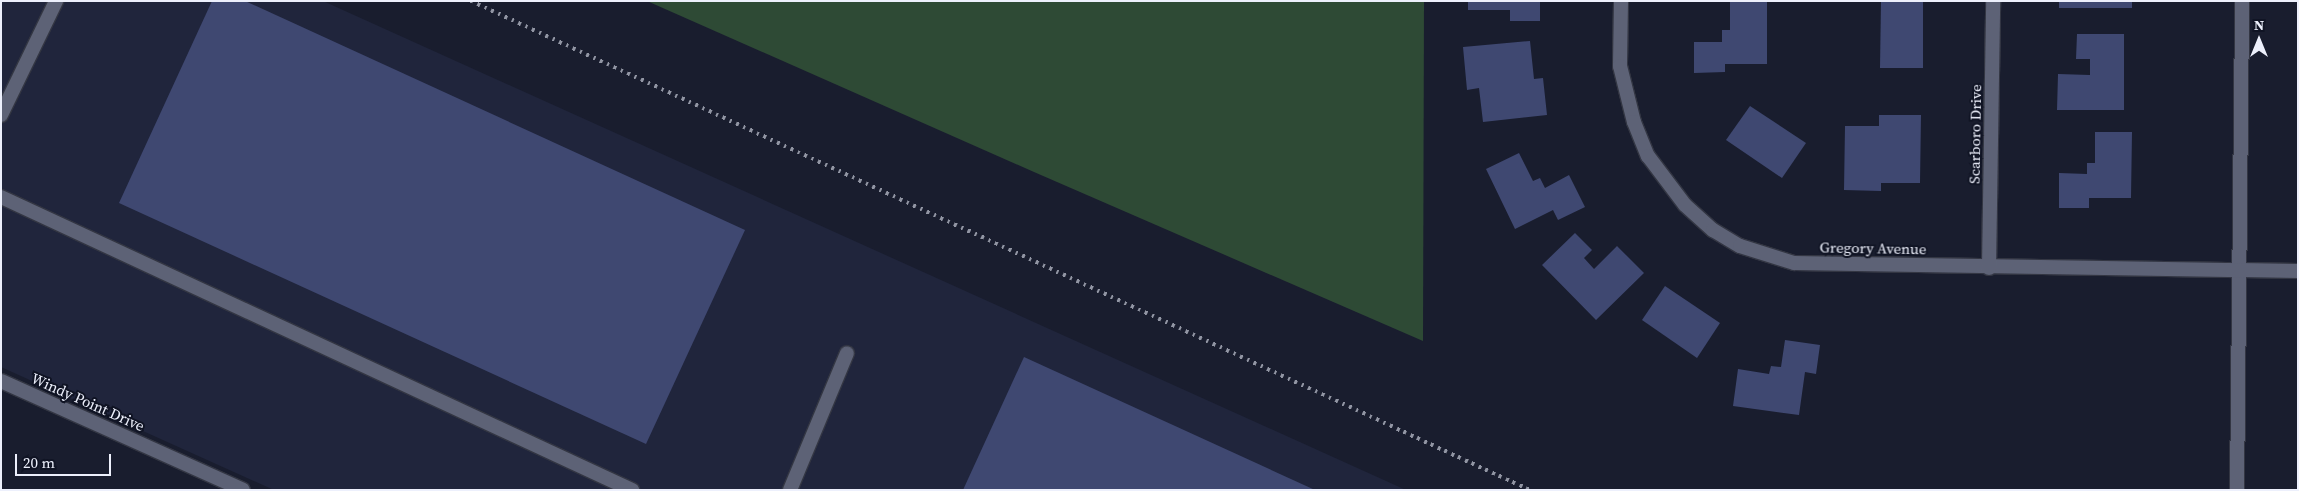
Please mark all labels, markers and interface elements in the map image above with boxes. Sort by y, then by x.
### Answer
north arrow [2234,15,2284,65]
text: N [2254,15,2264,35]
street label: Scarboro Drive [1965,84,1985,184]
street label: Gregory Avenue [1819,238,1927,258]
street label: Windy Point Drive [29,369,147,435]
scale bar [18,444,114,476]
text: 20 m [23,452,55,473]

